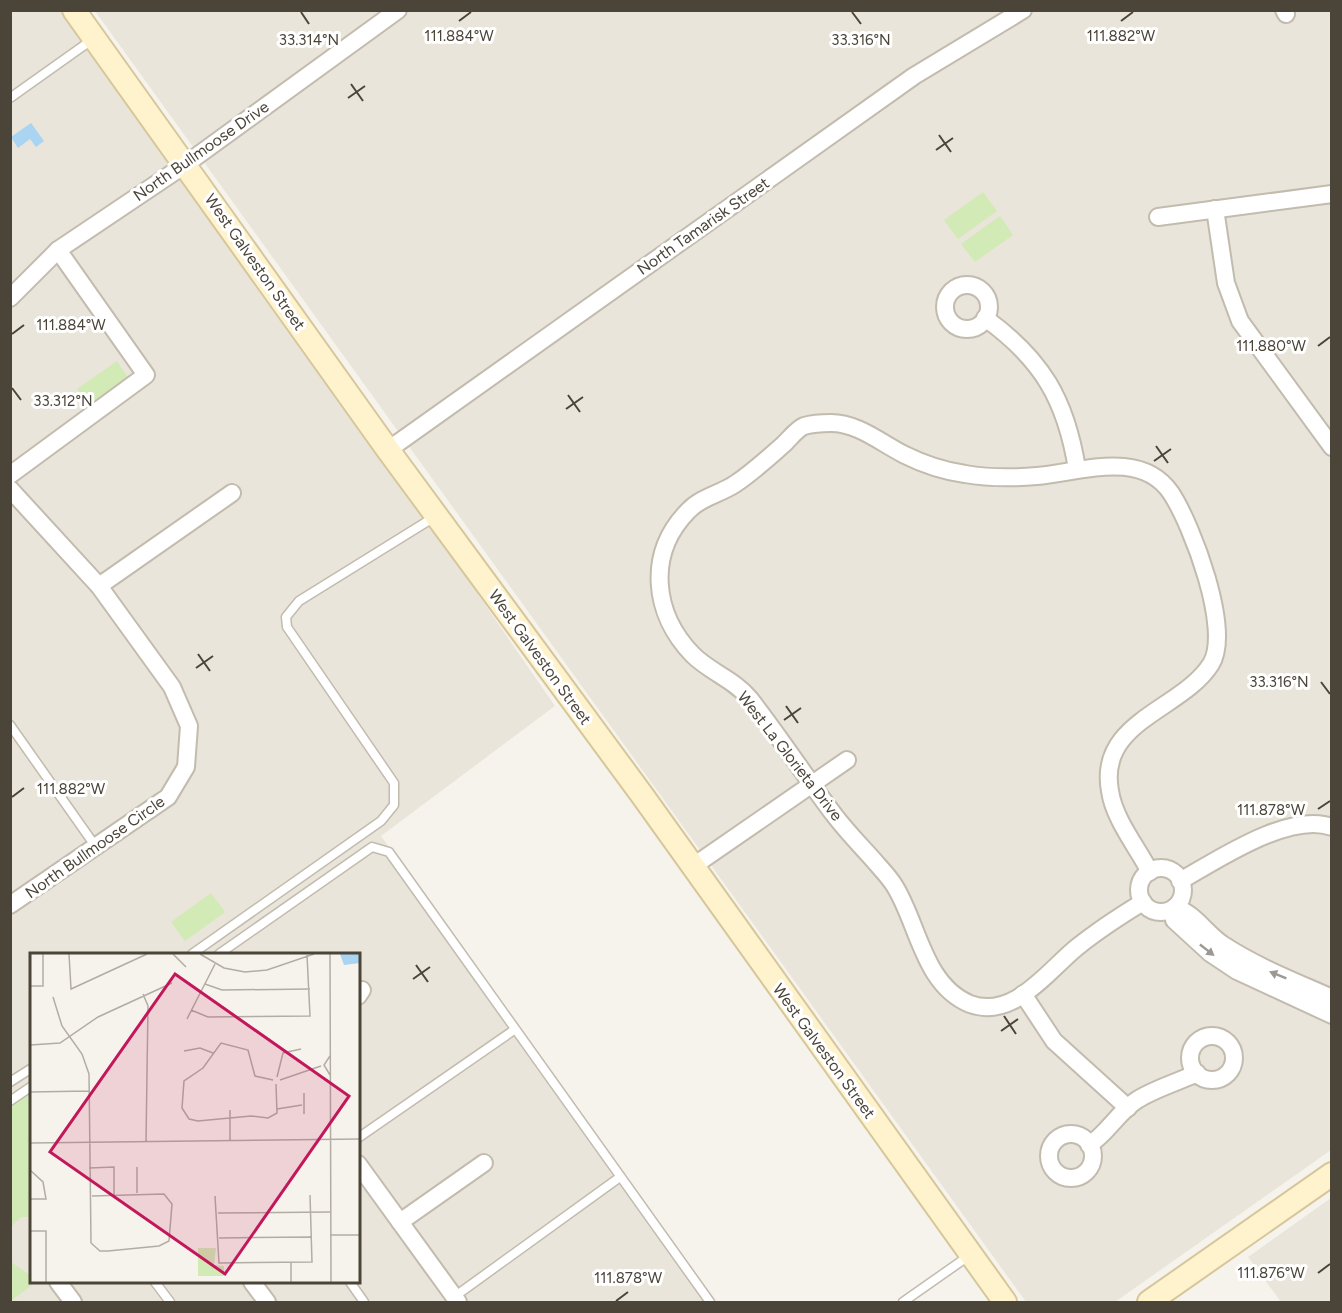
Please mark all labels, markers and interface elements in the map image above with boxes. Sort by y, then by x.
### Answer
text: 111.884°W [424,27,494,45]
text: 111.882°W [1087,27,1156,45]
text: 33.314°N [279,31,339,49]
text: 33.316°N [831,31,891,49]
street label: North Bullmoose Drive [130,97,273,205]
street label: North Tamarisk Street [633,173,773,279]
street label: West Galveston Street [201,190,309,334]
text: 111.884°W [36,316,106,334]
text: 111.880°W [1236,337,1306,355]
text: 33.312°N [33,392,93,410]
street label: West Galveston Street [485,586,595,728]
text: 33.316°N [1249,673,1309,691]
street label: West La Glorieta Drive [733,687,847,825]
text: 111.882°W [37,780,106,798]
street label: North Bullmoose Circle [22,792,169,902]
text: 111.878°W [1237,801,1306,819]
one-way arrow [1200,944,1215,956]
inset map [30,953,360,1283]
one-way arrow [1268,970,1286,980]
street label: West Galveston Street [769,980,879,1122]
text: 111.876°W [1237,1264,1305,1282]
text: 111.878°W [594,1269,663,1287]

